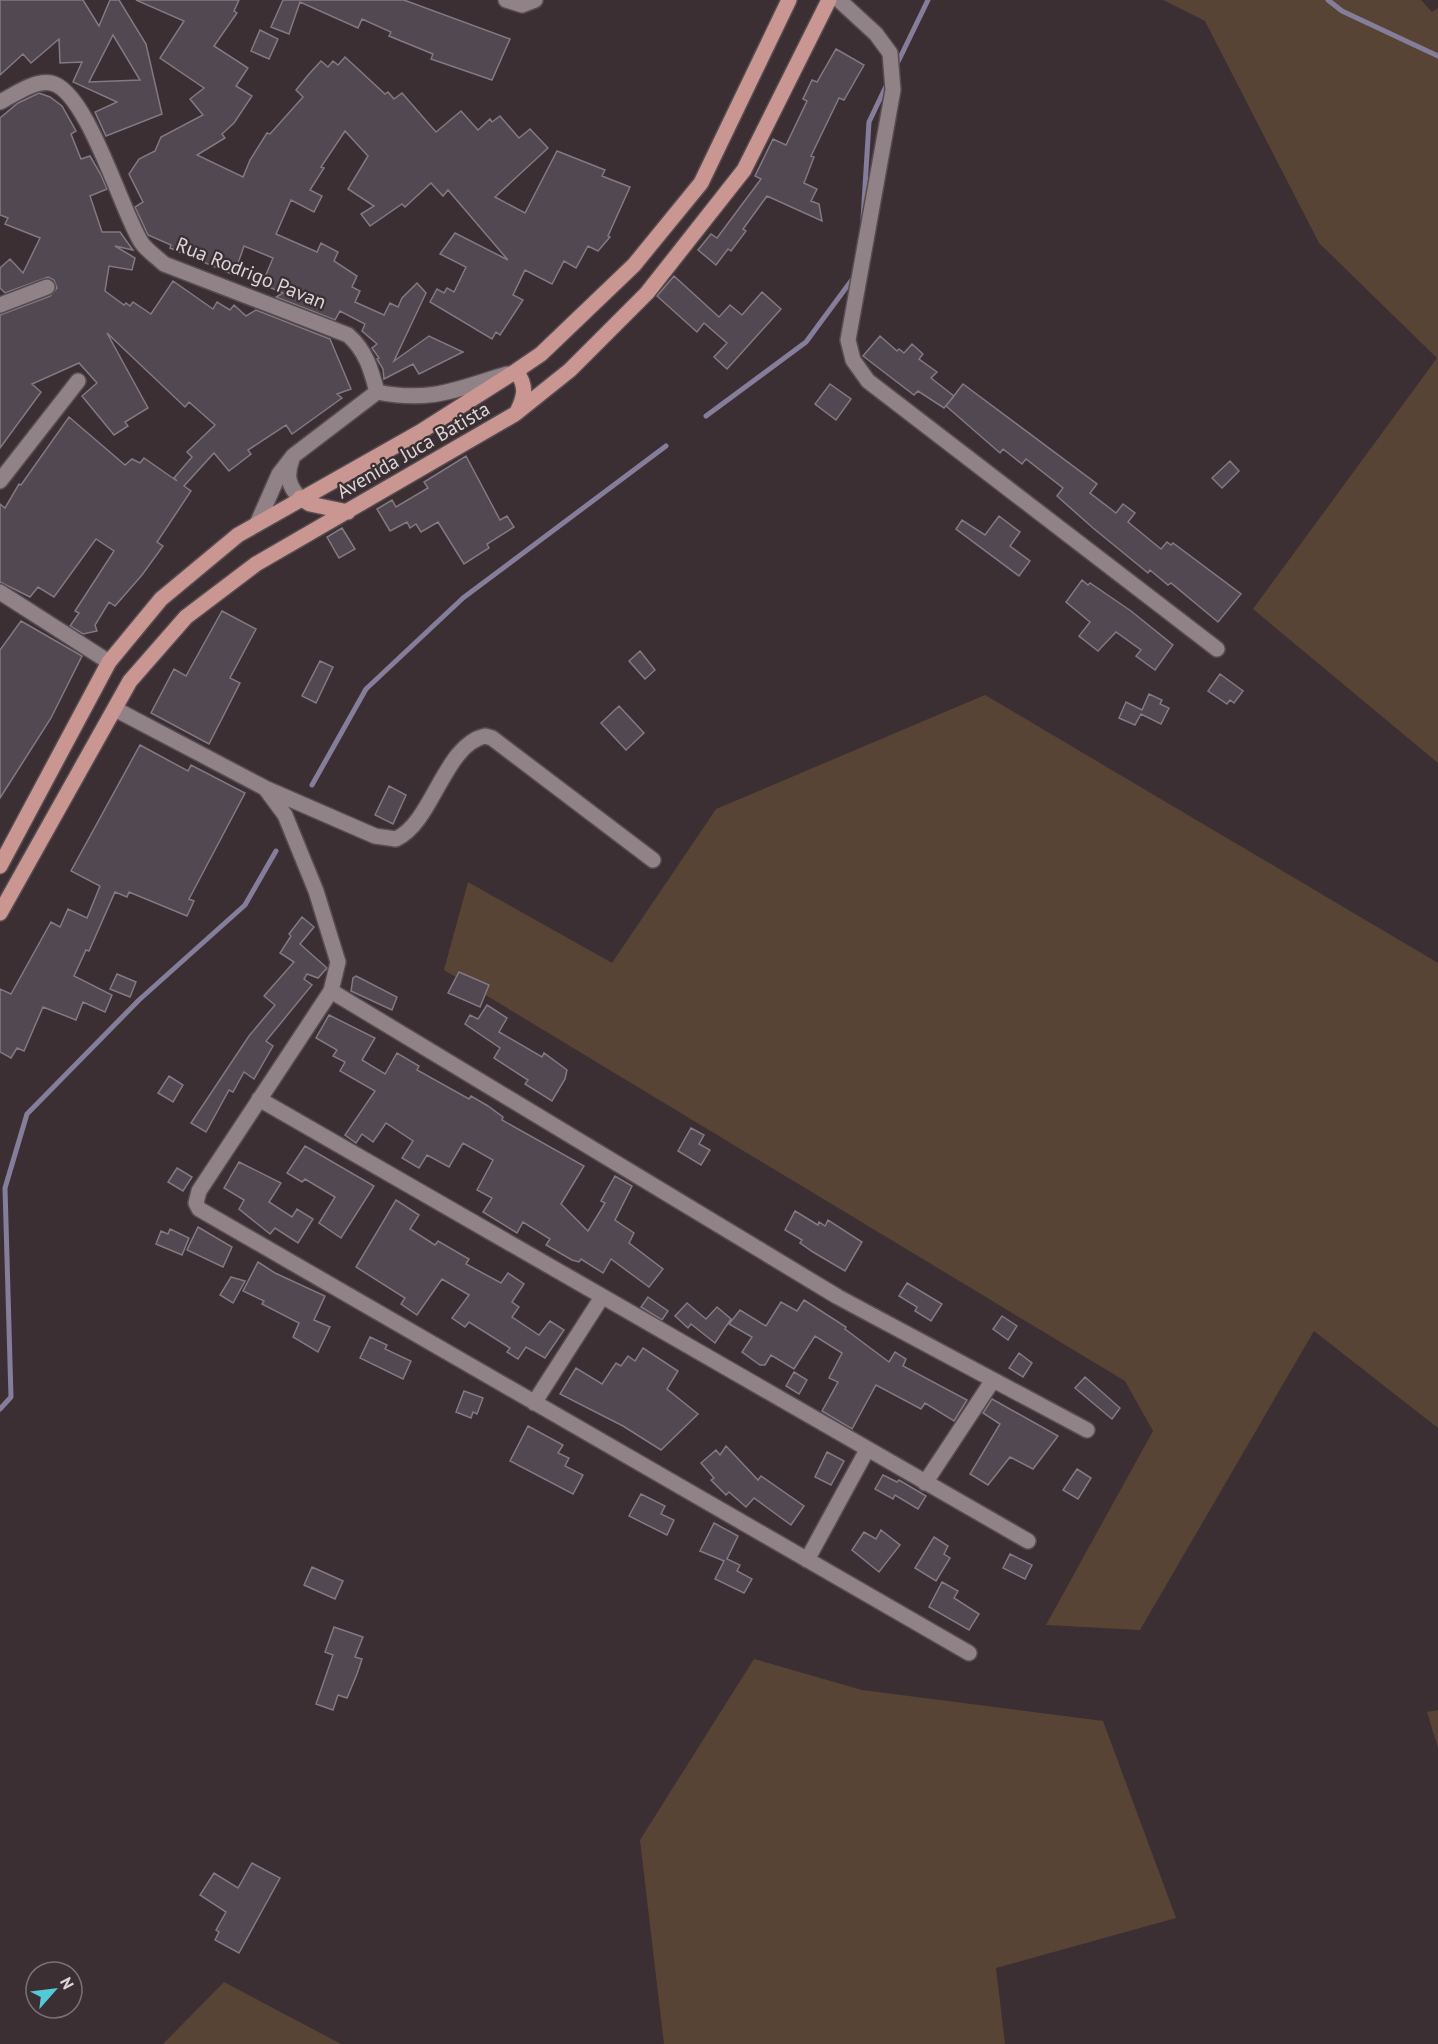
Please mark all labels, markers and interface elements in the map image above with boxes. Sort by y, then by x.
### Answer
street label: Rua Rodrigo Pavan [172,231,330,315]
street label: Avenida Juca Batista [332,396,494,504]
north arrow [24,1960,84,2020]
text: N [56,1974,79,1992]

